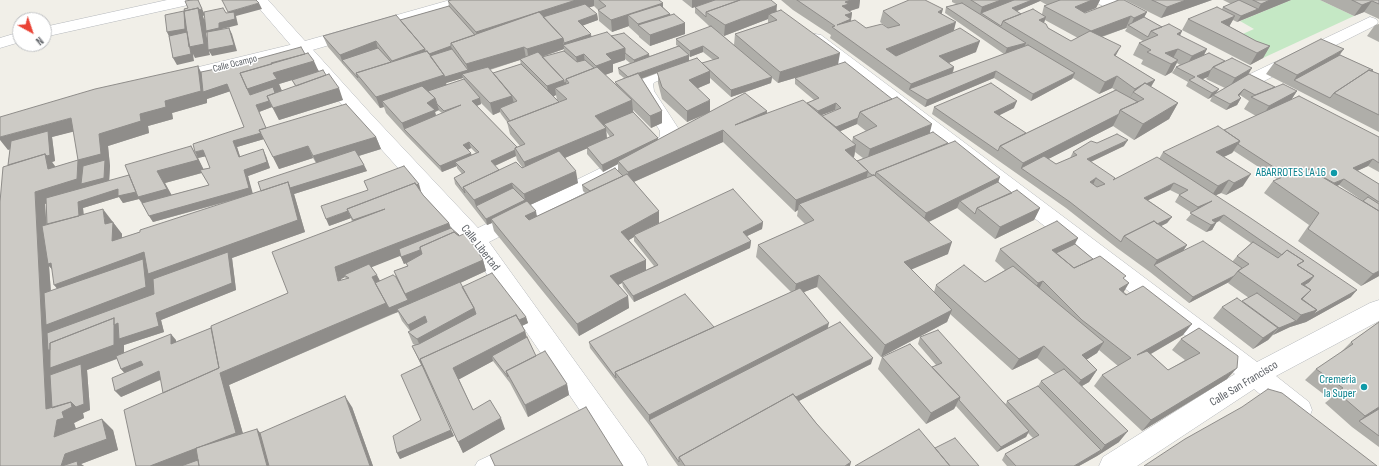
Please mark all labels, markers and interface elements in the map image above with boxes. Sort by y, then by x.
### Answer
north arrow [12,12,52,52]
text: N [33,34,46,48]
street label: Calle Ocampo [212,53,258,75]
place label: ABARROTES LA 16 [1256,166,1326,180]
marker: ABARROTES LA 16 [1329,168,1339,178]
street label: Calle Libertad [457,222,503,274]
street label: Calle San Francisco [1207,358,1281,410]
place label: Cremeria la Super [1319,373,1356,401]
marker: Cremeria la Super [1359,382,1369,392]

